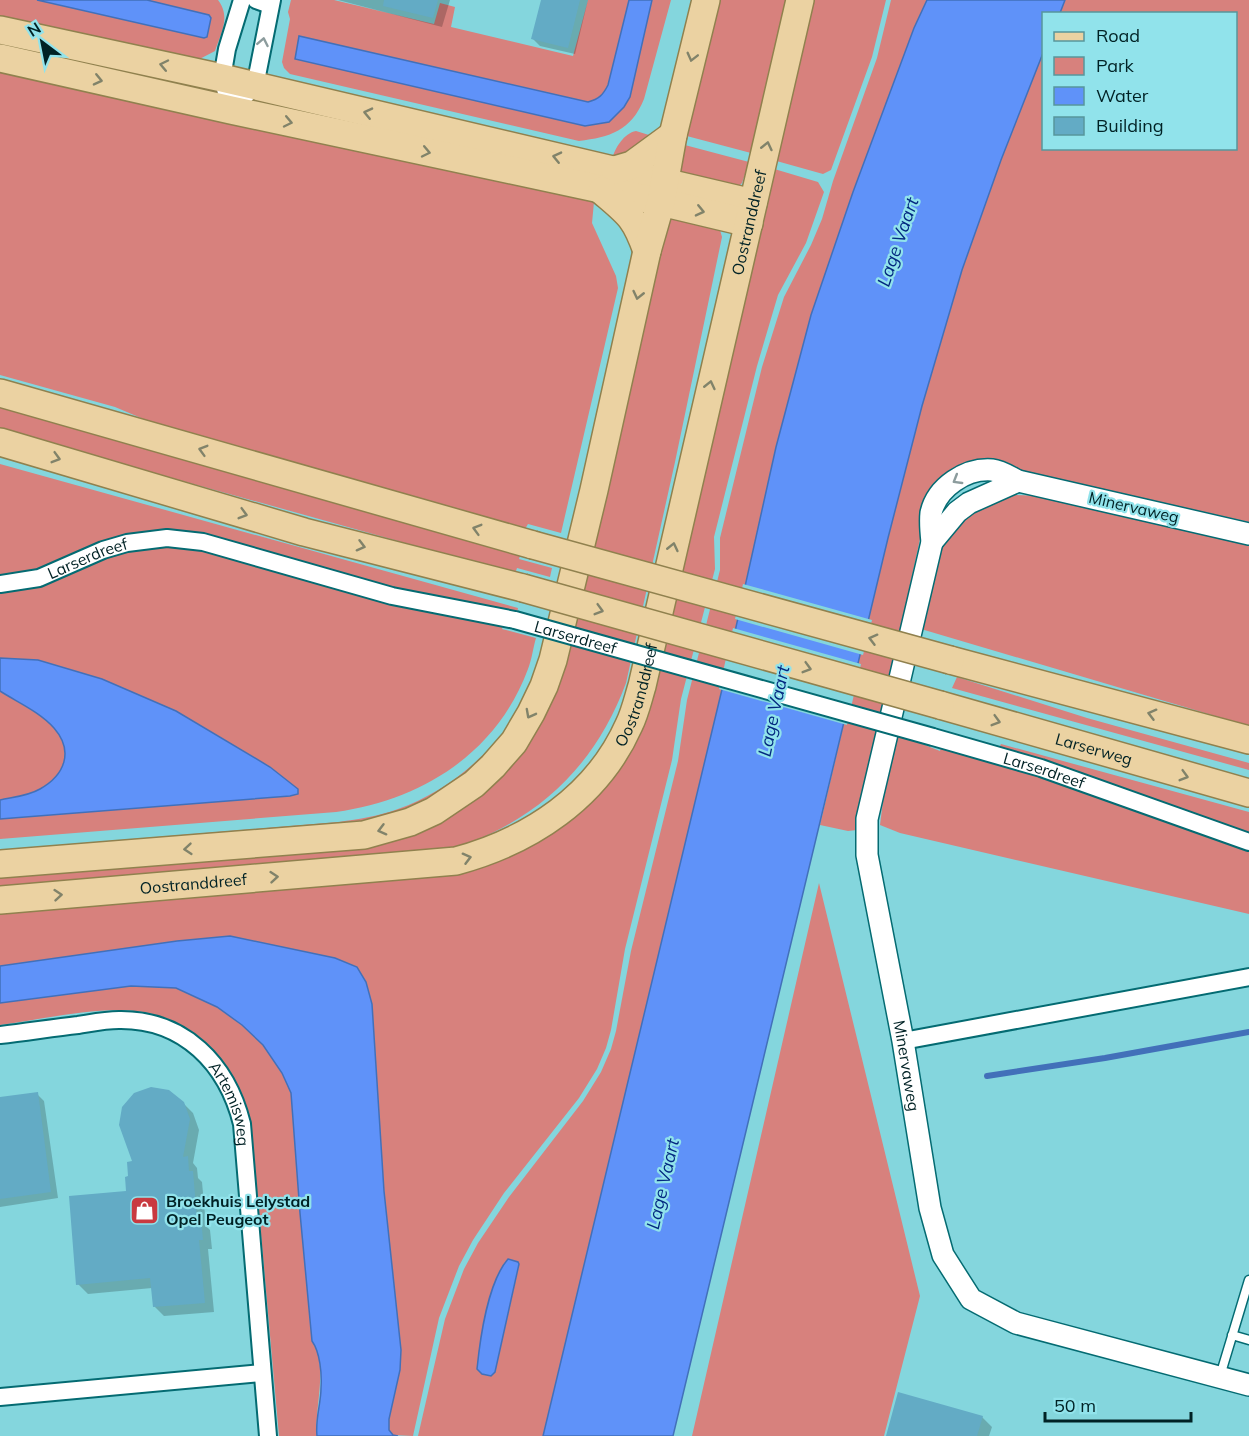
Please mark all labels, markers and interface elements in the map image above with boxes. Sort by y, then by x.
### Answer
north arrow [12,12,72,72]
legend [1042,12,1237,150]
text: N [24,18,44,41]
text: Road [1096,24,1140,47]
one-way arrow [256,37,269,47]
one-way arrow [687,52,700,62]
text: Park [1096,54,1135,77]
one-way arrow [160,60,170,73]
one-way arrow [93,73,103,86]
text: Water [1096,84,1149,107]
one-way arrow [363,107,373,120]
text: Building [1096,114,1164,137]
one-way arrow [283,115,293,128]
one-way arrow [759,141,772,151]
one-way arrow [421,145,431,158]
one-way arrow [553,152,563,165]
street label: Oostranddreef [727,167,771,277]
water label: Lage Vaart [872,194,924,289]
one-way arrow [695,204,705,217]
one-way arrow [632,290,645,300]
one-way arrow [703,380,716,390]
one-way arrow [198,445,209,457]
one-way arrow [50,451,61,463]
one-way arrow [953,473,964,484]
street label: Minervaweg [1087,487,1181,527]
one-way arrow [237,507,248,519]
one-way arrow [472,524,483,536]
street label: Larserdreef [44,533,130,583]
one-way arrow [356,539,366,552]
one-way arrow [666,542,679,552]
one-way arrow [594,602,604,615]
street label: Larserdreef [532,616,620,658]
one-way arrow [868,634,879,646]
street label: Oostranddreef [610,641,662,750]
one-way arrow [801,661,812,673]
water label: Lage Vaart [753,663,795,758]
one-way arrow [526,707,537,718]
one-way arrow [1147,709,1158,721]
one-way arrow [991,714,1001,726]
street label: Larserweg [1053,728,1135,769]
street label: Larserdreef [1001,748,1088,793]
one-way arrow [1178,769,1189,781]
one-way arrow [377,823,387,836]
one-way arrow [183,842,192,855]
one-way arrow [462,852,472,865]
street label: Oostranddreef [139,869,248,898]
one-way arrow [269,871,278,884]
one-way arrow [54,889,63,902]
street label: Minervaweg [889,1019,924,1113]
street label: Artemisweg [205,1057,254,1147]
water label: Lage Vaart [641,1136,684,1231]
place label: Broekhuis Lelystad Opel Peugeot [166,1191,310,1229]
shop icon: Broekhuis Lelystad Opel Peugeot [129,1194,161,1226]
scale bar [1045,1385,1190,1423]
text: 50 m [1054,1394,1096,1417]

